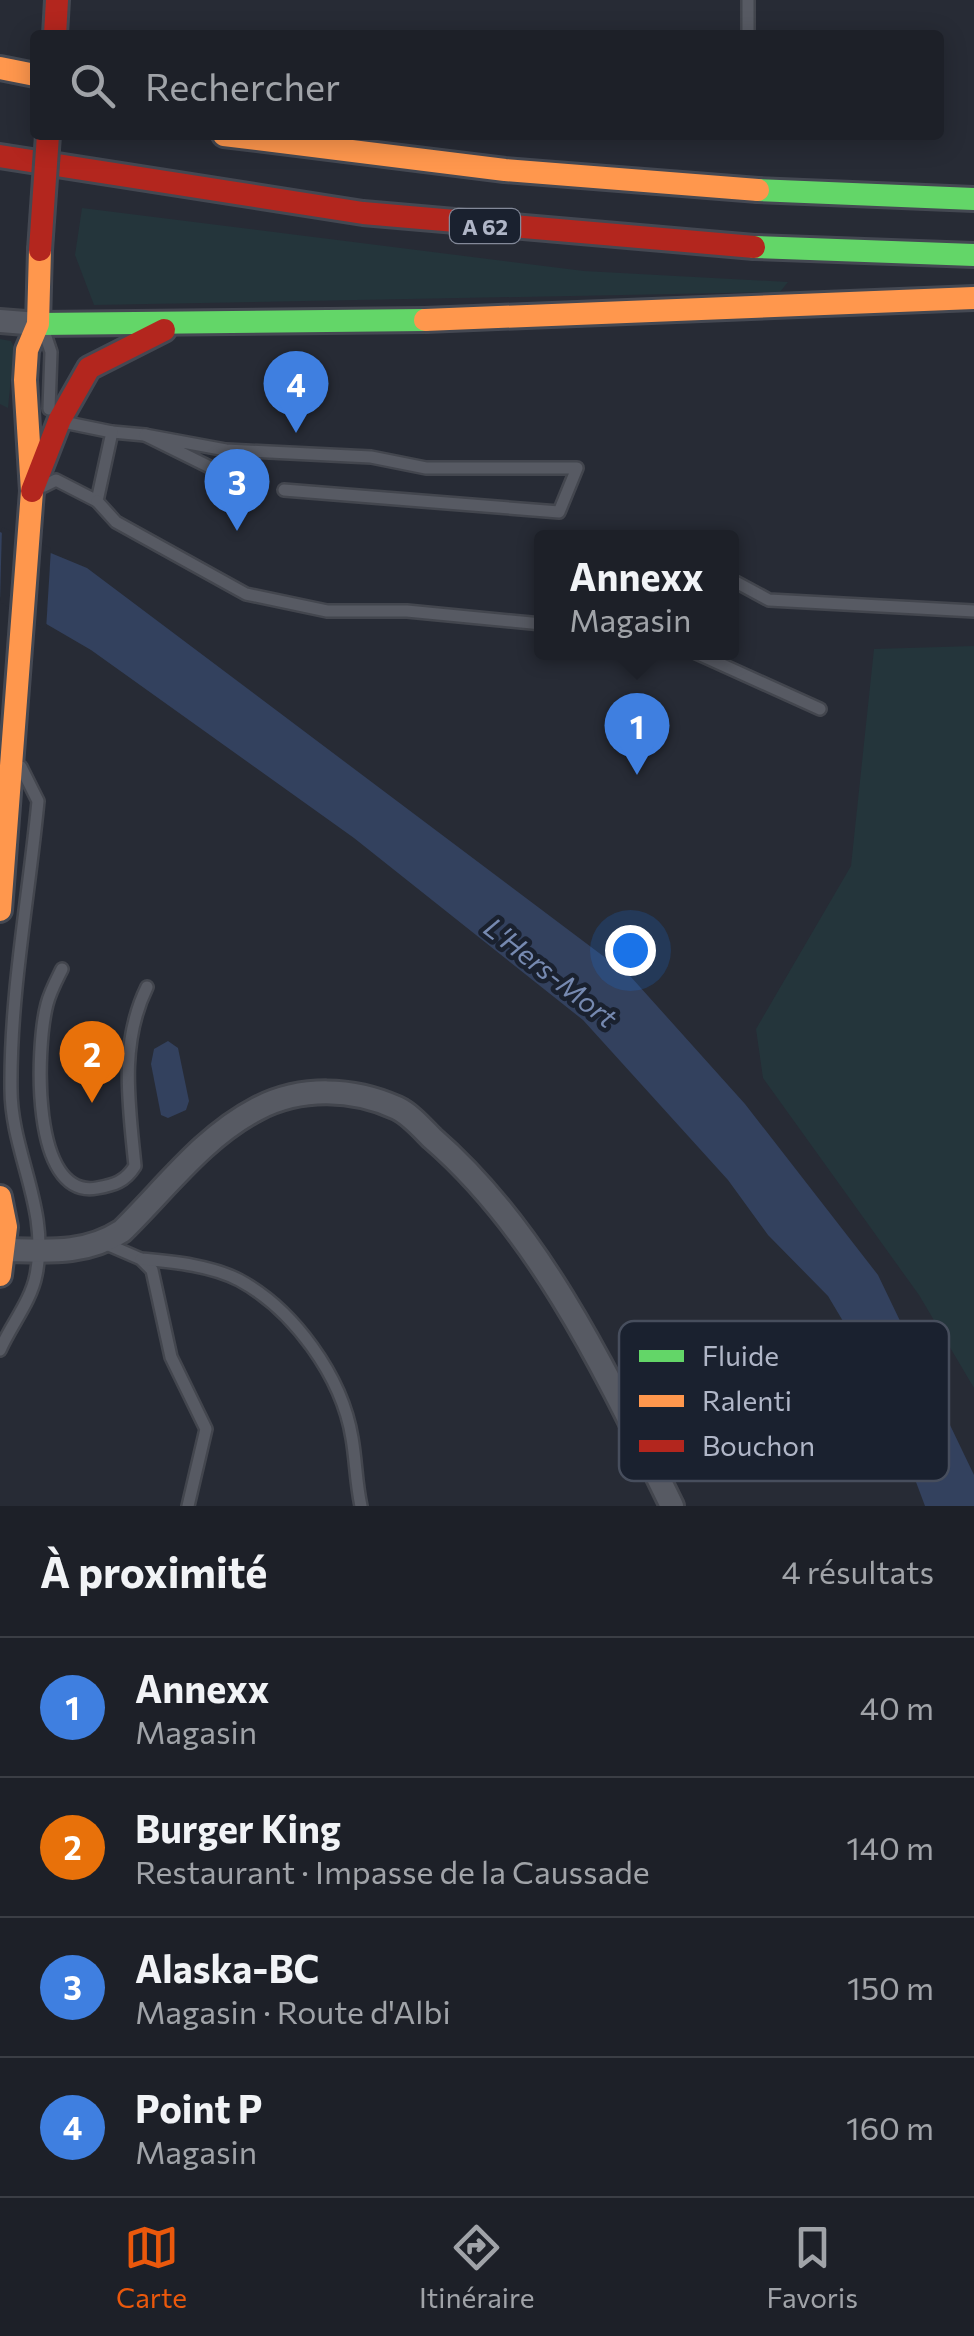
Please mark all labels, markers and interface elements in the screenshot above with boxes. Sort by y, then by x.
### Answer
search box [30,30,944,140]
icon: search [65,58,120,113]
text: Rechercher [145,62,340,109]
road number: A 62 [450,209,520,243]
pin: 4 [264,350,328,433]
pin: 3 [204,448,270,531]
popup [534,530,739,660]
text: Annexx [569,552,704,599]
text: Magasin [569,599,691,639]
pin: 1 [604,692,670,775]
water label: L'Hers-Mort [478,910,624,1035]
your location [605,925,656,976]
pin: 2 [59,1020,124,1103]
legend [619,1321,949,1481]
text: Fluide [702,1338,779,1372]
text: Ralenti [702,1383,792,1417]
text: Bouchon [702,1428,815,1462]
text: À proximité [40,1545,267,1597]
text: 4 résultats [781,1551,934,1591]
text: Annexx [135,1664,269,1711]
text: 1 [65,1687,80,1727]
text: 40 m [860,1687,934,1727]
text: Magasin [135,1711,257,1751]
text: Burger King [135,1804,341,1851]
text: 2 [63,1827,82,1867]
text: 140 m [846,1827,934,1867]
text: Restaurant · Impasse de la Caussade [135,1851,650,1891]
text: Alaska-BC [135,1944,320,1991]
text: 3 [63,1967,82,2007]
text: 150 m [847,1967,934,2007]
text: Magasin · Route d'Albi [135,1991,451,2031]
text: Point P [135,2084,262,2131]
text: 4 [63,2107,82,2147]
text: 160 m [846,2107,934,2147]
text: Magasin [135,2131,257,2171]
tab: Carte [116,2220,187,2314]
tab: Itinéraire [419,2220,535,2314]
tab: Favoris [766,2220,858,2314]

